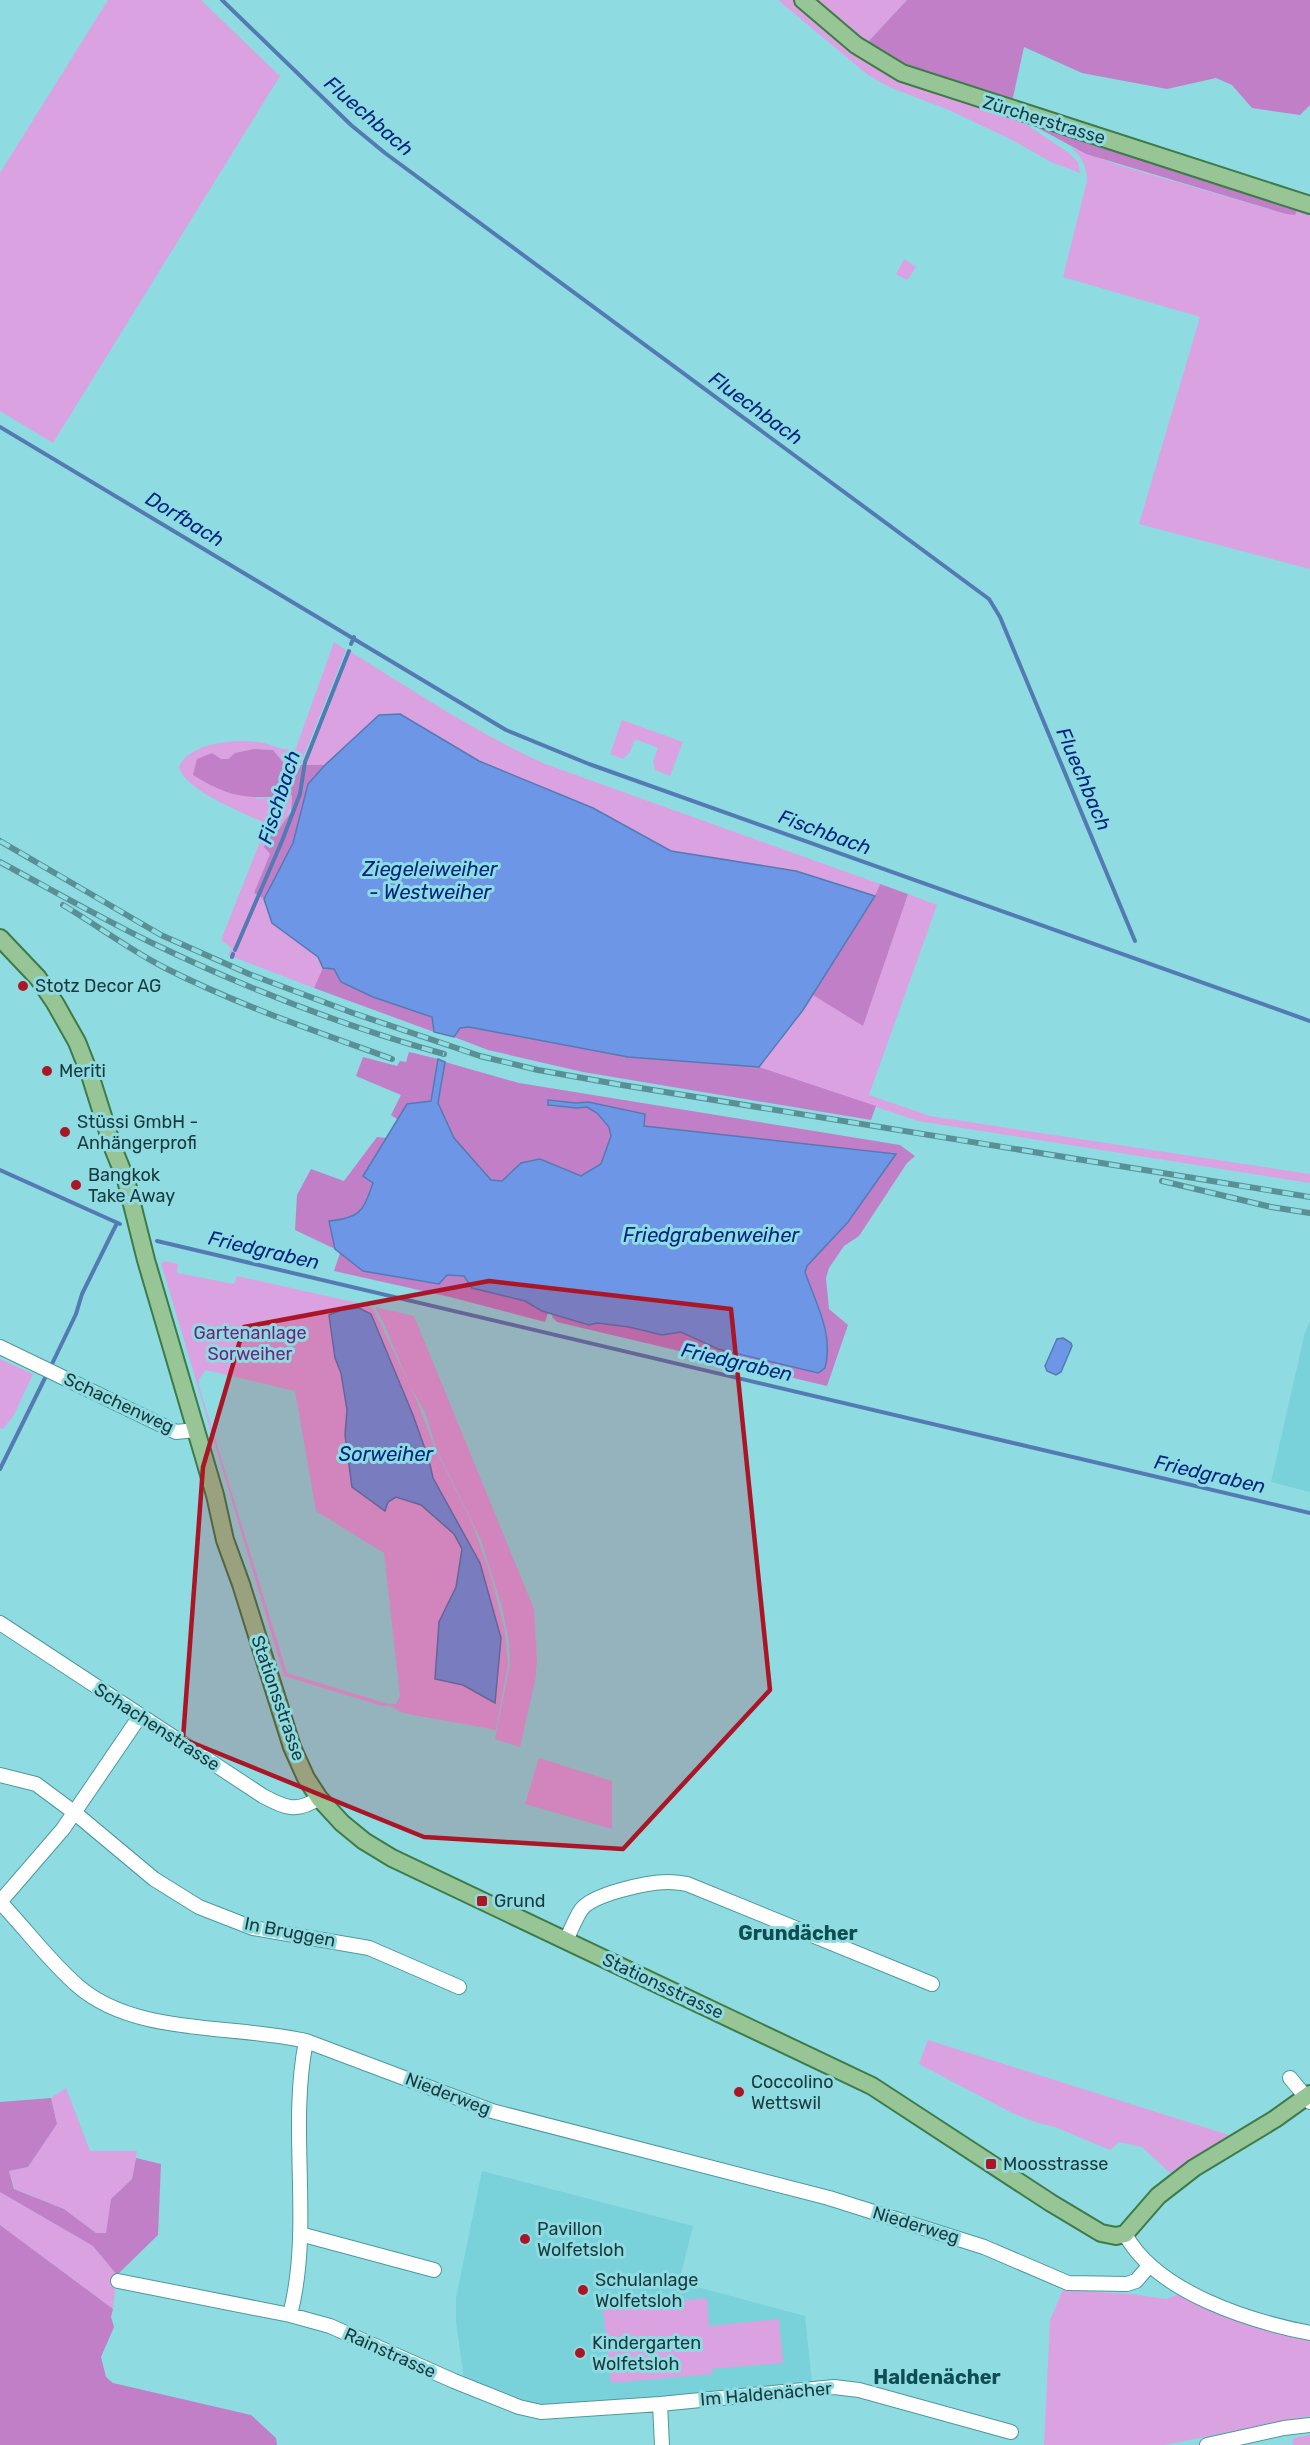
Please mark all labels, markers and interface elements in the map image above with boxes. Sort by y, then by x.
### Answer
water label: Fluechbach [320,71,418,161]
street label: Zürcherstrasse [980,91,1108,149]
water label: Fluechbach [705,366,807,450]
water label: Dorfbach [141,486,229,552]
water label: Fluechbach [1051,724,1117,834]
water label: Fischbach [253,747,305,847]
water label: Fischbach [775,804,875,860]
water label: Ziegeleiweiher - Westweiher [362,857,499,904]
place label: Stotz Decor AG [35,975,161,997]
marker: Stotz Decor AG [16,979,30,993]
place label: Meriti [59,1060,106,1082]
marker: Meriti [40,1064,54,1078]
place label: Stüssi GmbH - Anhängerprofi [77,1111,198,1154]
marker: Stüssi GmbH - Anhängerprofi [58,1125,72,1139]
place label: Bangkok Take Away [88,1164,175,1207]
marker: Bangkok Take Away [69,1178,83,1192]
water label: Friedgrabenweiher [623,1223,800,1247]
water label: Friedgraben [206,1226,322,1274]
park label: Gartenanlage Sorweiher [193,1322,307,1365]
water label: Friedgraben [679,1338,795,1386]
street label: Schachenweg [61,1368,177,1438]
water label: Sorweiher [339,1442,435,1466]
water label: Friedgraben [1152,1450,1268,1498]
street label: Stationsstrasse [246,1632,310,1764]
street label: Schachenstrasse [90,1678,224,1776]
place label: Grund [494,1890,546,1912]
marker: Grund [475,1894,489,1908]
street label: In Bruggen [243,1912,337,1952]
district label: Grundächer [738,1921,858,1945]
street label: Stationsstrasse [599,1948,727,2024]
street label: Niederweg [402,2068,494,2120]
place label: Coccolino Wettswil [751,2071,834,2114]
marker: Coccolino Wettswil [732,2085,746,2099]
place label: Moosstrasse [1003,2153,1108,2175]
marker: Moosstrasse [984,2157,998,2171]
street label: Niederweg [870,2201,962,2249]
place label: Pavillon Wolfetsloh [537,2218,624,2261]
marker: Pavillon Wolfetsloh [518,2232,532,2246]
place label: Schulanlage Wolfetsloh [595,2269,698,2312]
marker: Schulanlage Wolfetsloh [576,2283,590,2297]
street label: Rainstrasse [341,2323,439,2383]
place label: Kindergarten Wolfetsloh [592,2332,701,2375]
marker: Kindergarten Wolfetsloh [573,2346,587,2360]
district label: Haldenächer [873,2365,1001,2389]
street label: Im Haldenächer [699,2377,833,2411]

